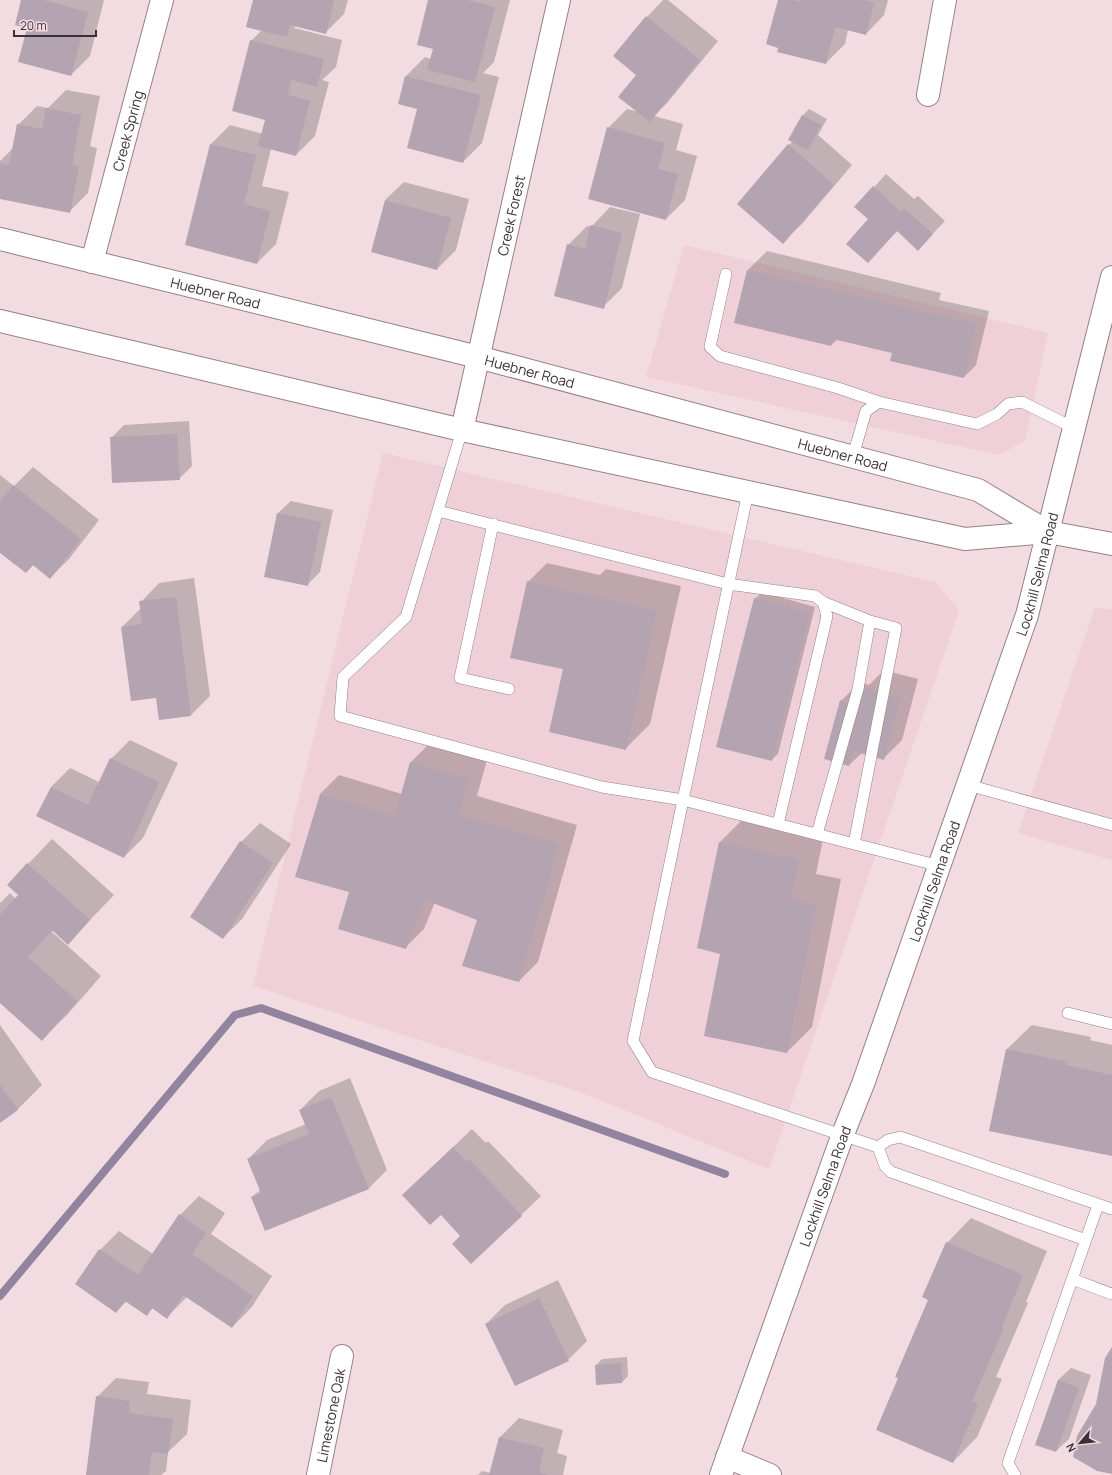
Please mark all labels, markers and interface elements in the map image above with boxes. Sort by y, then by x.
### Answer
scale bar [14,12,96,38]
text: 20 m [20,17,47,34]
street label: Creek Spring [107,88,147,173]
street label: Creek Forest [492,173,529,258]
street label: Huebner Road [169,272,262,312]
street label: Huebner Road [483,350,577,392]
street label: Huebner Road [796,433,890,475]
street label: Lockhill Selma Road [1011,510,1062,638]
street label: Lockhill Selma Road [904,818,964,944]
street label: Lockhill Selma Road [794,1123,855,1249]
street label: Limestone Oak [311,1365,349,1464]
north arrow [1060,1423,1100,1463]
text: N [1062,1441,1079,1455]

